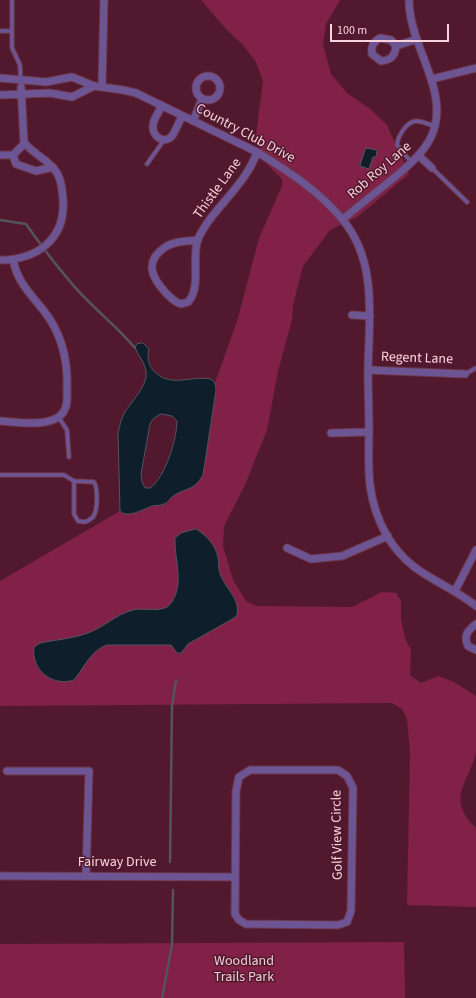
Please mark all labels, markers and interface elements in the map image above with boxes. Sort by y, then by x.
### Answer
scale bar [332,16,451,42]
text: 100 m [337,22,367,39]
street label: Country Club Drive [192,101,298,167]
street label: Rob Roy Lane [345,139,415,203]
street label: Thistle Lane [190,155,246,223]
street label: Regent Lane [381,349,453,369]
street label: Golf View Circle [329,790,347,880]
street label: Fairway Drive [78,855,156,871]
park label: Woodland Trails Park [214,954,274,986]

